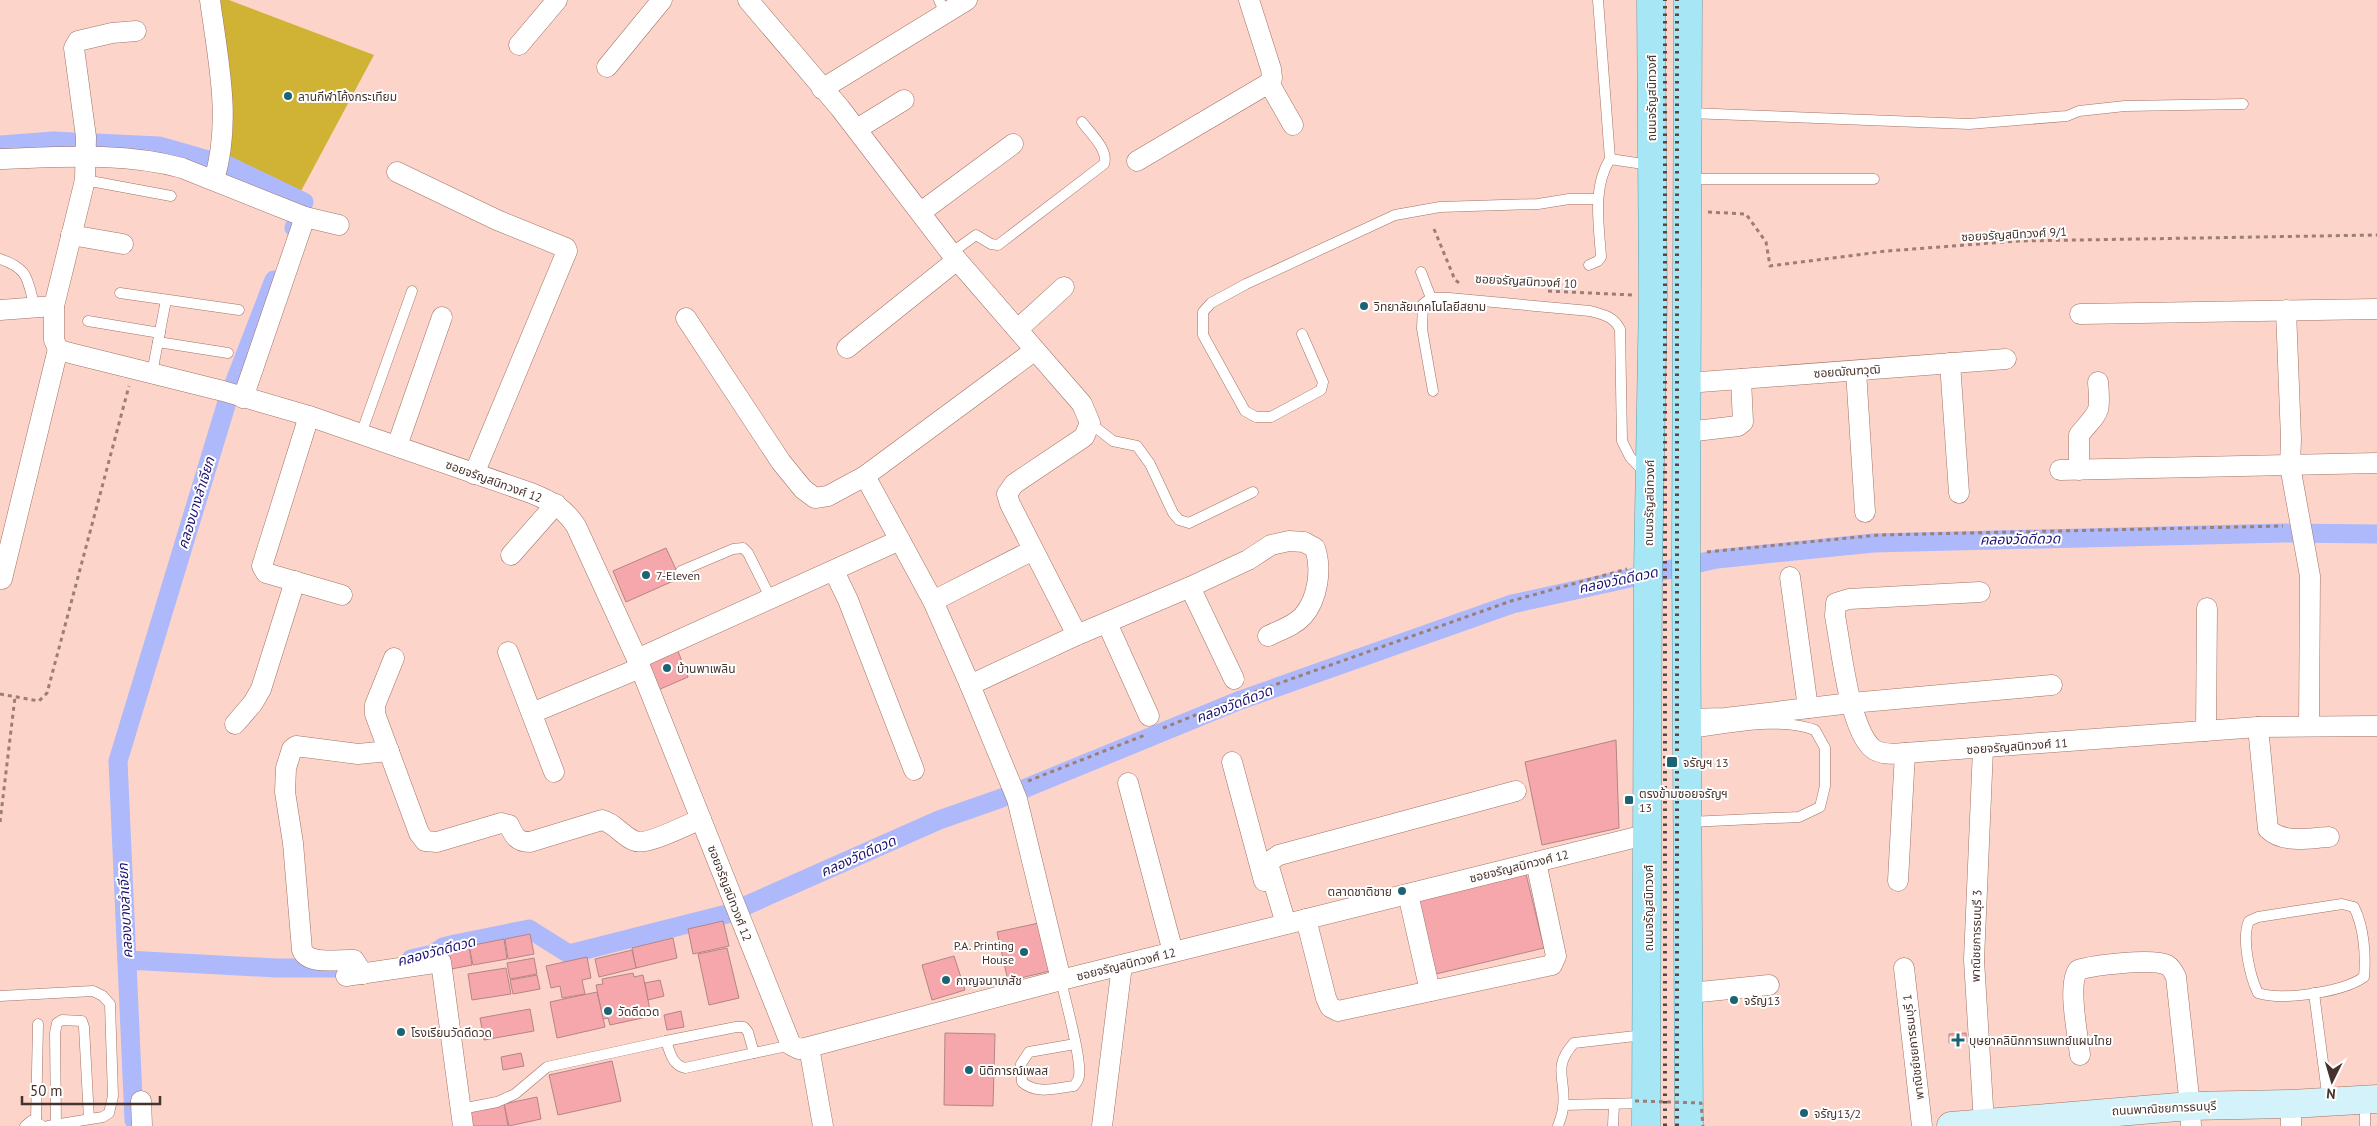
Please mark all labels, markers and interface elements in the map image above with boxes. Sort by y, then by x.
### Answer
street label: ถนนจรัญสนิทวงศ์ [1644,55,1659,141]
place label: ลานกีฬาโค้งกระเทียม [298,89,397,104]
marker: ลานกีฬาโค้งกระเทียม [282,90,294,102]
street label: ซอยจรัญสนิทวงศ์ 9/1 [1961,224,2067,244]
street label: ซอยจรัญสนิทวงศ์ 10 [1475,271,1578,291]
place label: วิทยาลัยเทคโนโลยีสยาม [1373,299,1486,314]
marker: วิทยาลัยเทคโนโลยีสยาม [1358,300,1370,312]
street label: ซอยฒัณฑวุฒิ [1813,361,1881,381]
water label: คลองบางลำเจียก [173,454,219,551]
street label: ซอยจรัญสนิทวงศ์ 12 [444,457,544,505]
street label: ถนนจรัญสนิทวงศ์ [1641,460,1657,546]
water label: คลองวัดดีดวด [1980,529,2061,549]
water label: คลองวัดดีดวด [1577,563,1660,597]
place label: 7-Eleven [656,568,700,583]
marker: 7-Eleven [640,569,652,581]
place label: บ้านพาเพลิน [677,661,736,676]
marker: บ้านพาเพลิน [661,662,673,674]
water label: คลองวัดดีดวด [1193,681,1275,727]
street label: ซอยจรัญสนิทวงศ์ 11 [1966,735,2068,757]
marker: จรัญฯ 13 [1665,755,1679,769]
place label: จรัญฯ 13 [1683,755,1729,770]
place label: ตรงข้ามซอยจรัญฯ 13 [1639,786,1728,815]
marker: ตรงข้ามซอยจรัญฯ 13 [1623,794,1635,806]
water label: คลองวัดดีดวด [818,831,899,881]
street label: ซอยจรัญสนิทวงศ์ 12 [705,843,755,943]
street label: ซอยจรัญสนิทวงศ์ 12 [1468,846,1570,886]
water label: คลองบางลำเจียก [113,862,136,959]
street label: ถนนจรัญสนิทวงศ์ [1641,865,1656,951]
place label: ตลาดชาติชาย [1328,884,1392,899]
marker: ตลาดชาติชาย [1396,885,1408,897]
street label: พาณิชยการธนบุรี 3 [1968,890,1984,982]
water label: คลองวัดดีดวด [395,932,478,970]
place label: P.A. Printing House [954,938,1014,967]
street label: ซอยจรัญสนิทวงศ์ 12 [1075,944,1177,984]
marker: P.A. Printing House [1018,946,1030,958]
place label: กาญจนาเภสัช [956,973,1022,988]
marker: กาญจนาเภสัช [940,974,952,986]
place label: จรัญ13 [1744,993,1780,1008]
street label: พาณิชย์ชยการธนบุรี 1 [1899,993,1927,1101]
marker: จรัญ13 [1728,994,1740,1006]
place label: วัดดีดวด [618,1004,659,1019]
marker: วัดดีดวด [602,1005,614,1017]
place label: โรงเรียนวัดดีดวด [411,1025,492,1040]
marker: โรงเรียนวัดดีดวด [395,1026,407,1038]
marker: บุษยาคลินิกการแพทย์แผนไทย [1951,1033,1965,1047]
place label: บุษยาคลินิกการแพทย์แผนไทย [1969,1033,2112,1048]
north arrow [2307,1056,2357,1106]
place label: นิติการณ์เพลส [979,1063,1048,1078]
marker: นิติการณ์เพลส [963,1064,975,1076]
scale bar [22,1074,160,1106]
text: 50 m [30,1081,63,1100]
text: N [2325,1085,2336,1103]
street label: ถนนพาณิชยการธนบุรี [2111,1098,2217,1118]
place label: จรัญ13/2 [1814,1106,1861,1121]
marker: จรัญ13/2 [1798,1107,1810,1119]

